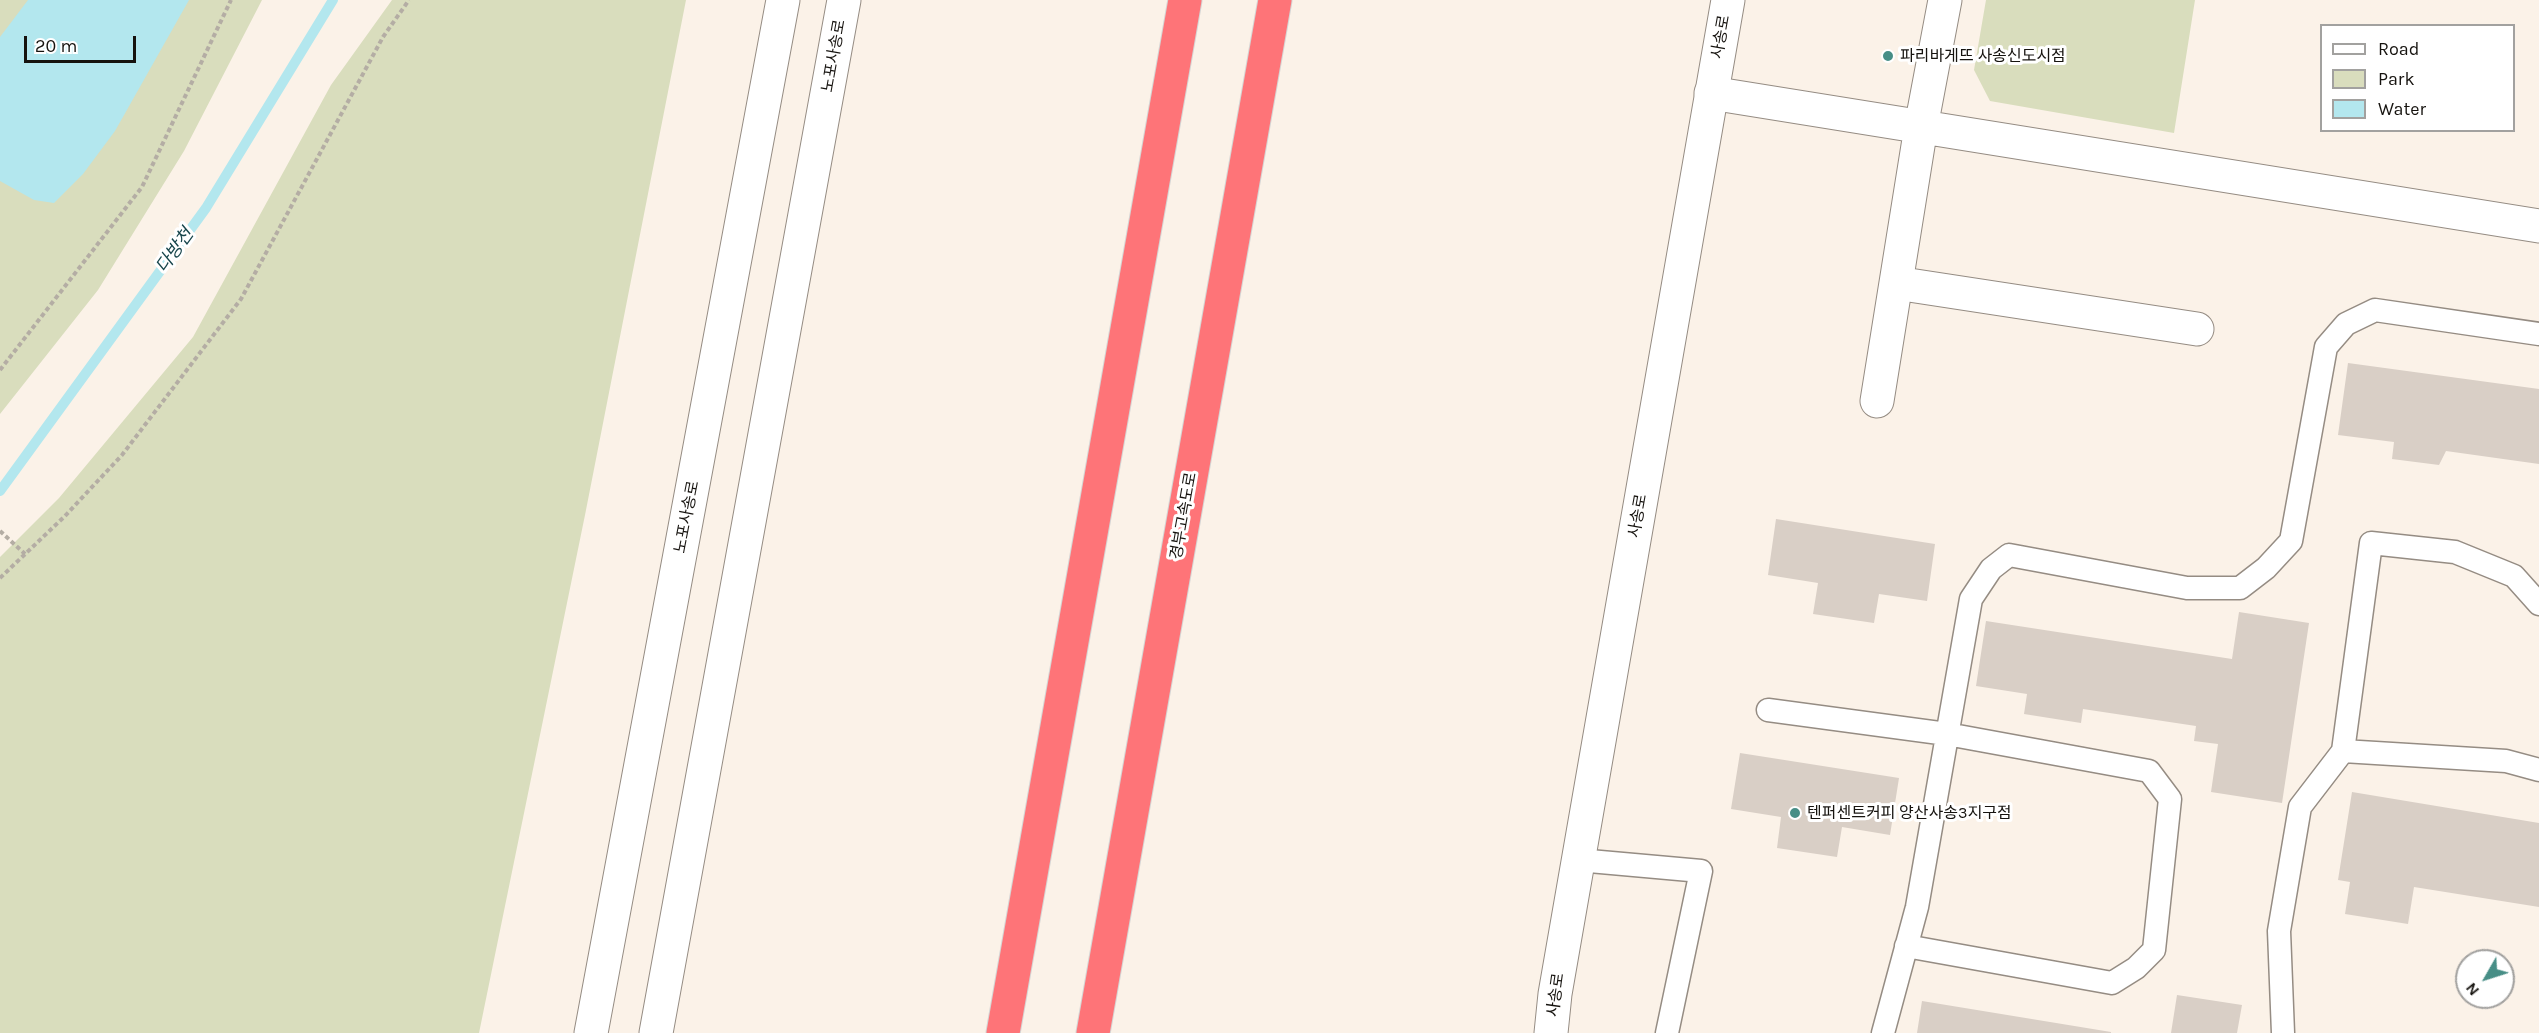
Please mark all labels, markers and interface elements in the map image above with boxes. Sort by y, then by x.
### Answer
street label: 사송로 [1708,14,1734,60]
street label: 노포사송로 [818,18,850,94]
scale bar [27,24,140,62]
legend [2320,24,2515,132]
text: 20 m [35,35,77,57]
text: Road [2378,38,2419,60]
place label: 파리바게뜨 사송신도시점 [1900,46,2066,66]
marker: 파리바게뜨 사송신도시점 [1881,49,1895,63]
text: Park [2378,68,2415,90]
text: Water [2378,98,2426,120]
water label: 다방천 [152,225,198,277]
street label: 경부고속도로 [1167,471,1201,561]
street label: 노포사송로 [671,479,703,555]
street label: 사송로 [1625,493,1651,539]
place label: 텐퍼센트커피 양산사송3지구점 [1807,803,2012,823]
marker: 텐퍼센트커피 양산사송3지구점 [1788,806,1802,820]
north arrow [2455,949,2515,1009]
street label: 사송로 [1543,972,1569,1018]
text: N [2461,979,2483,1000]

